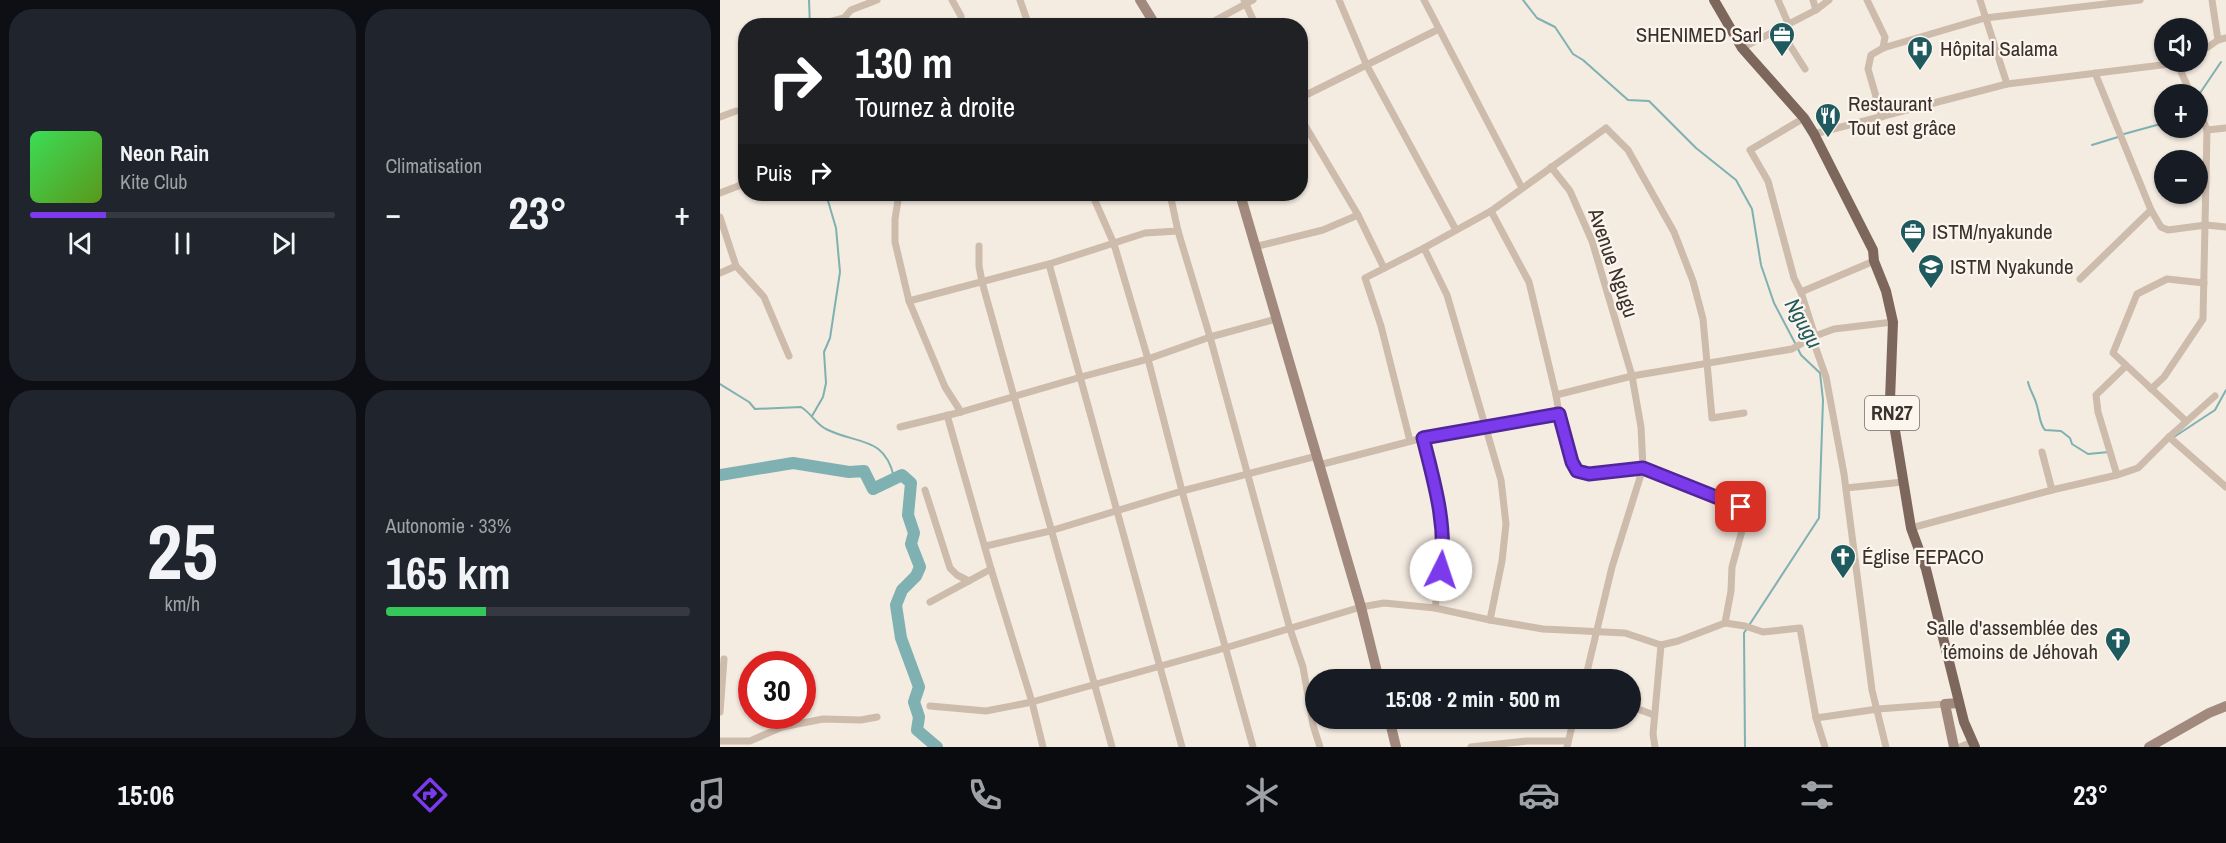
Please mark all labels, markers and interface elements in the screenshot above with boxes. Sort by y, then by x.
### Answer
map controls [2154,18,2208,204]
button: sound [2154,18,2208,72]
place label: SHENIMED Sarl [1636,20,1762,49]
office icon: SHENIMED Sarl [1767,20,1797,58]
hospital icon: Hôpital Salama [1905,34,1935,72]
place label: Hôpital Salama [1940,34,2058,63]
text: 130 m [855,35,953,91]
icon: right [756,42,834,120]
button: + [2154,84,2208,138]
text: Tournez à droite [855,89,1015,125]
place label: Restaurant Tout est grâce [1848,89,1956,142]
restaurant icon: Restaurant Tout est grâce [1813,101,1843,139]
text: Neon Rain [120,138,209,168]
button: − [2154,150,2208,204]
text: Climatisation [386,152,482,179]
icon: right [804,156,837,189]
text: Puis [756,158,792,188]
text: Kite Club [120,168,187,195]
text: 23° [508,182,567,243]
text: − [386,191,401,235]
text: + [674,191,690,235]
street label: Avenue Ngugu [1581,203,1646,321]
office icon: ISTM/nyakunde [1898,217,1928,255]
place label: ISTM/nyakunde [1932,217,2053,246]
icon: previous [64,227,97,260]
icon: pause [166,227,199,260]
icon: next [267,227,300,260]
school or university icon: ISTM Nyakunde [1916,252,1946,290]
place label: ISTM Nyakunde [1950,252,2073,281]
water label: Ngugu [1778,292,1830,354]
road number: RN27 [1865,396,1919,430]
pin [1715,481,1766,532]
icon: arrive [1724,490,1757,523]
text: 25 [147,498,218,603]
text: Autonomie · 33% [386,512,511,539]
position arrow [1409,538,1473,602]
text: 165 km [386,542,511,603]
church icon: Église FEPACO [1828,542,1858,580]
place label: Église FEPACO [1862,542,1984,571]
text: km/h [164,590,200,617]
place label: Salle d'assemblée des témoins de Jéhovah [1926,613,2098,666]
church icon: Salle d'assemblée des témoins de Jéhovah [2103,625,2133,663]
speed limit sign: 30 [738,651,816,729]
text: 15:08 · 2 min · 500 m [1386,684,1560,714]
icon: directions [409,774,451,816]
icon: music [687,774,729,816]
icon: phone [964,774,1006,816]
icon: climate [1241,774,1283,816]
icon: car [1518,774,1560,816]
icon: filters [1796,774,1838,816]
text: 15:06 [118,777,174,813]
text: 23° [2073,777,2108,813]

